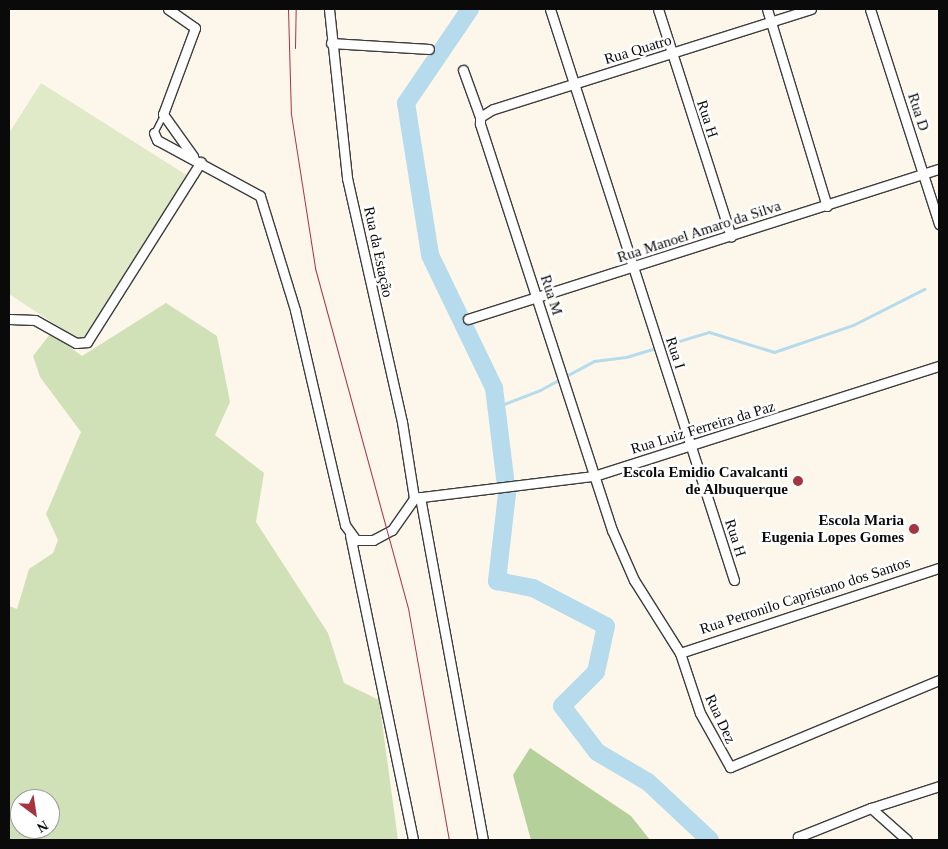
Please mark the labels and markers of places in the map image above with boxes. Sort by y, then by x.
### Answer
place label: Escola Emidio Cavalcanti de Albuquerque [623,463,788,498]
marker: Escola Emidio Cavalcanti de Albuquerque [792,475,804,487]
place label: Escola Maria Eugenia Lopes Gomes [761,511,904,546]
marker: Escola Maria Eugenia Lopes Gomes [908,523,920,535]

